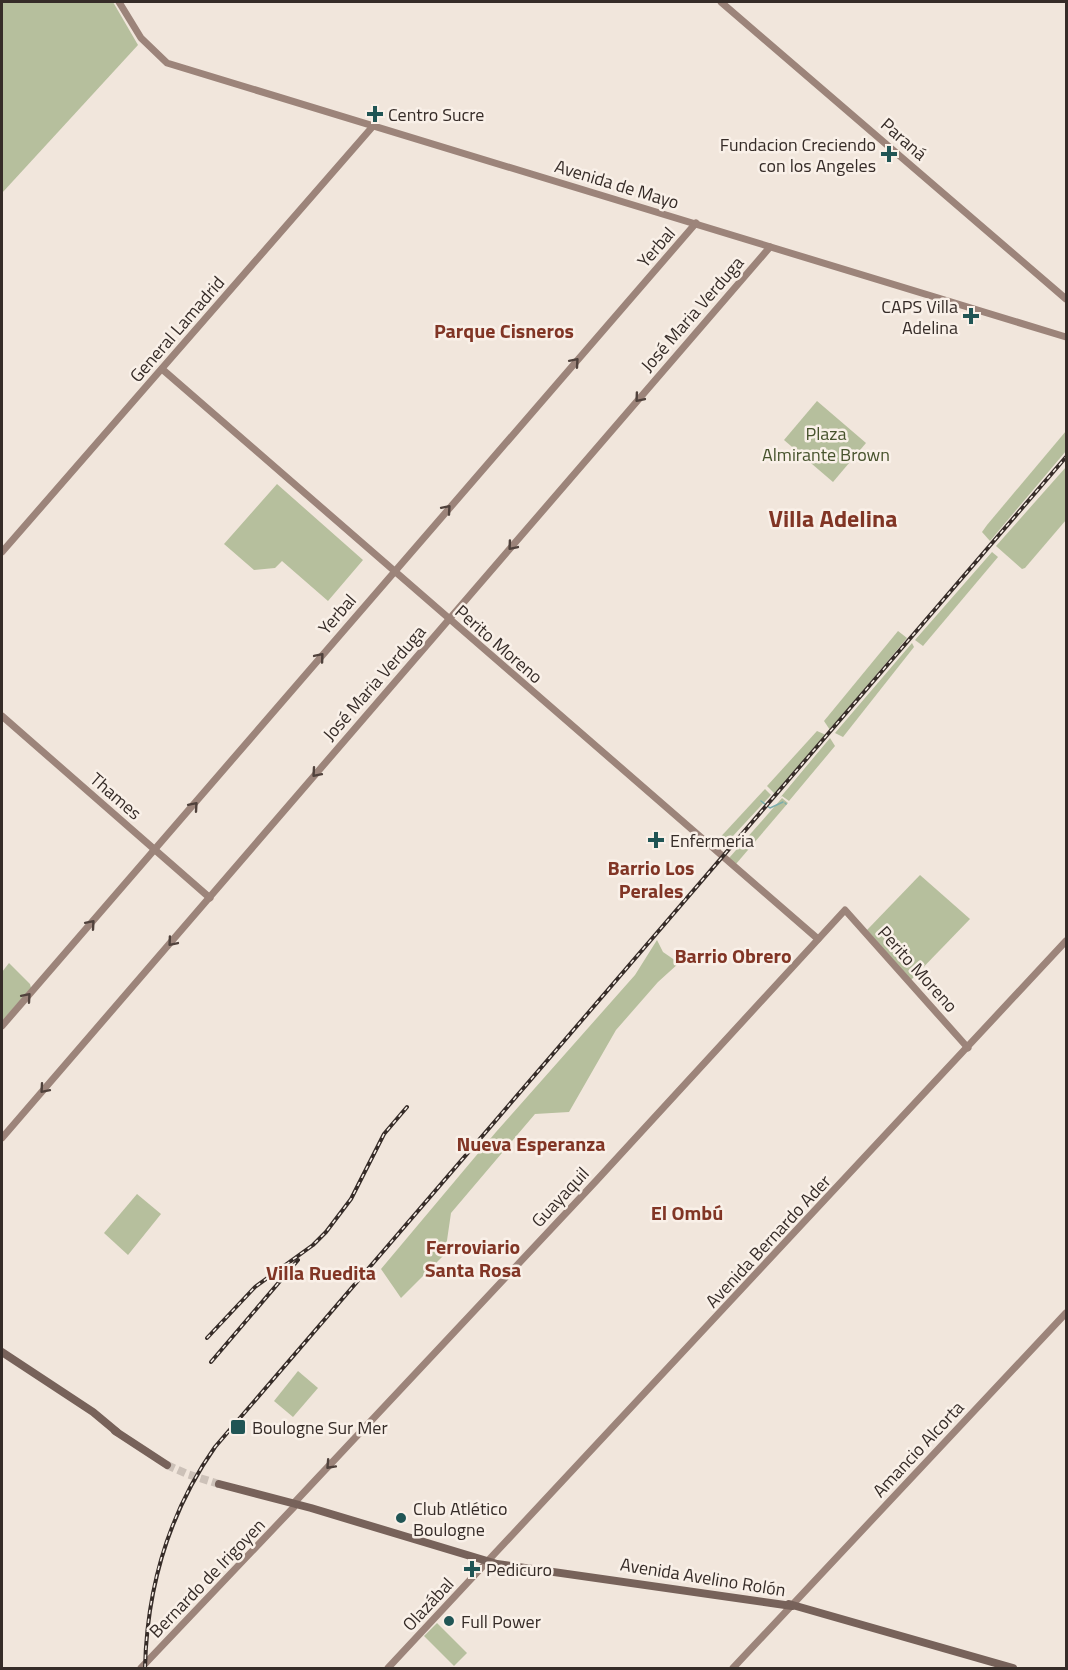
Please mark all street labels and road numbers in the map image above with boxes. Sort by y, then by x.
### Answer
street label: Paraná [875,111,933,167]
street label: Avenida de Mayo [551,152,683,216]
street label: Yerbal [631,221,681,273]
street label: José Maria Verduga [634,250,750,378]
street label: General Lamadrid [123,270,231,388]
street label: Yerbal [312,588,362,640]
street label: Perito Moreno [449,598,549,690]
street label: José Maria Verduga [316,619,432,747]
street label: Thames [84,766,148,826]
street label: Perito Moreno [872,920,964,1018]
street label: Guayaquil [525,1161,595,1233]
street label: Avenida Bernardo Ader [699,1168,837,1314]
street label: Amancio Alcorta [866,1395,970,1503]
street label: Bernardo de Irigoyen [143,1512,271,1644]
street label: Avenida Avelino Rolón [618,1551,788,1603]
street label: Olazábal [396,1571,460,1637]

